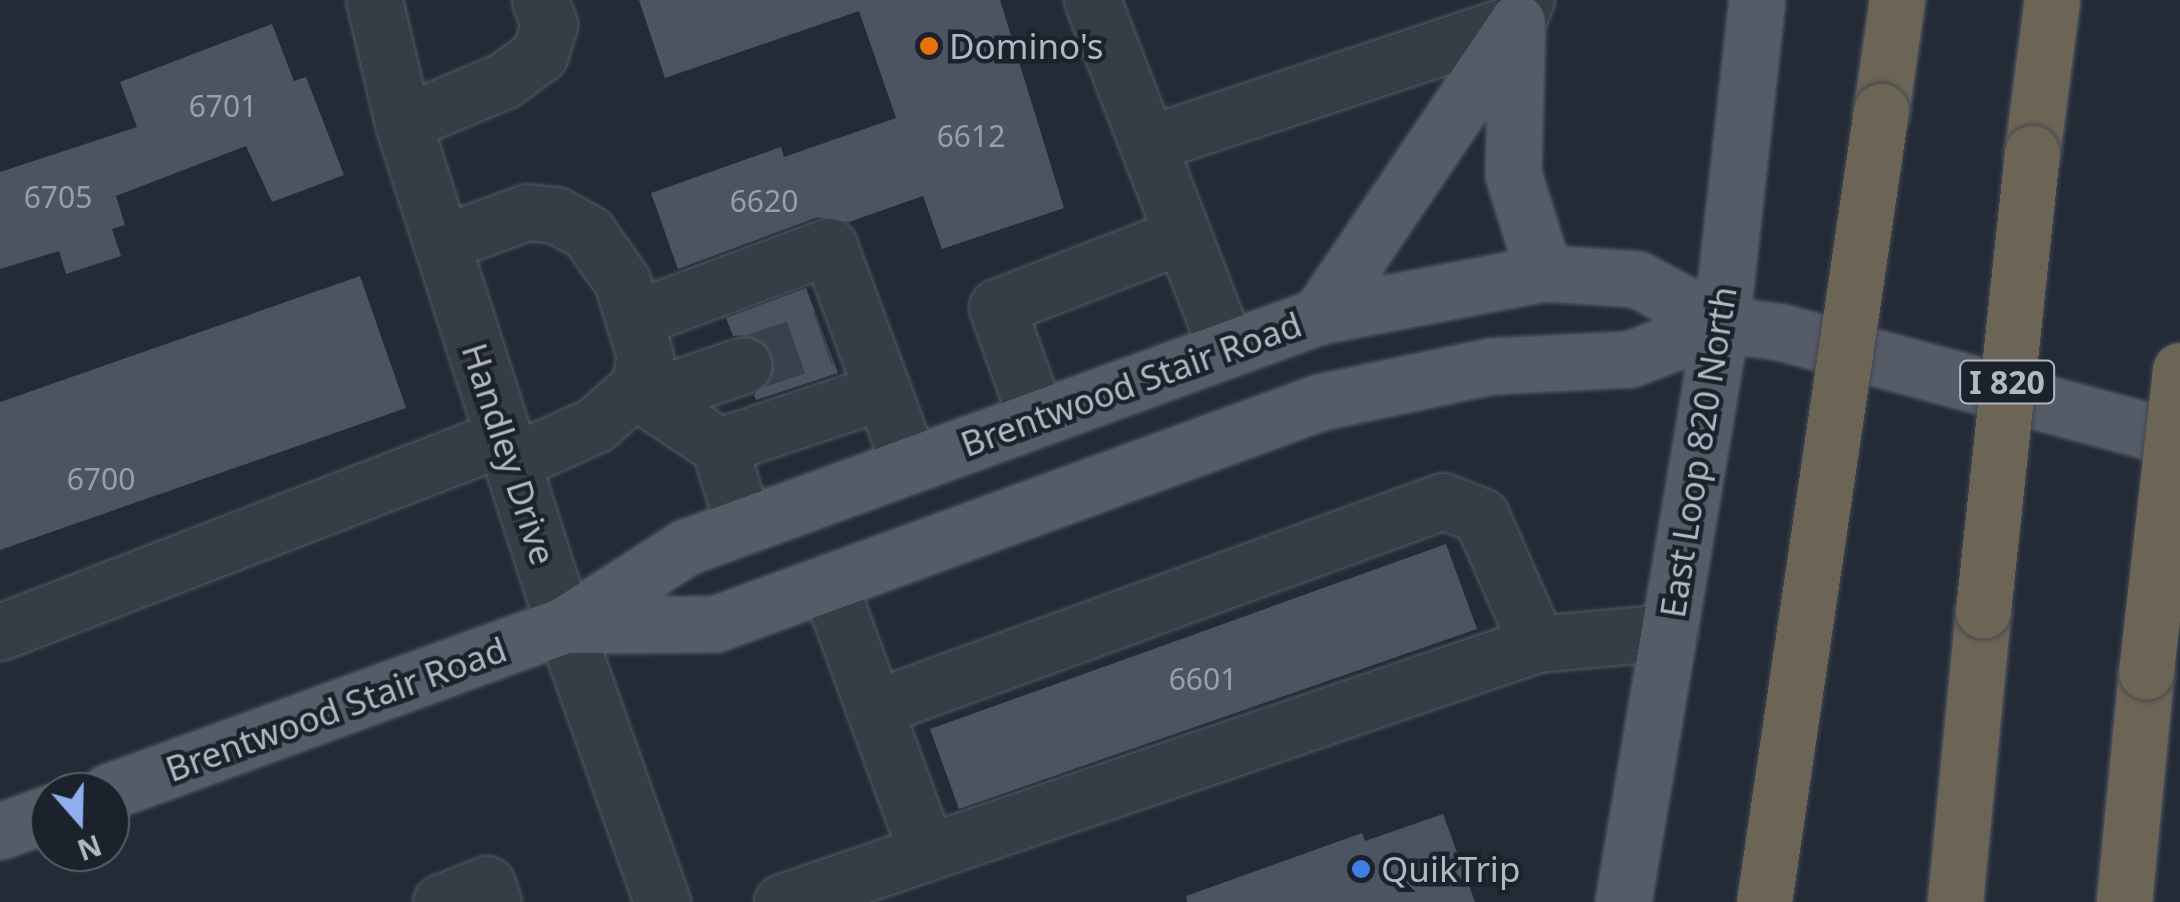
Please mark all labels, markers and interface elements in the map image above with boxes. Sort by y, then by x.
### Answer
place label: Domino's [949,25,1104,67]
marker: Domino's [918,35,940,57]
house number: 6701 [189,88,257,124]
house number: 6612 [937,118,1005,154]
house number: 6705 [24,179,92,215]
house number: 6620 [730,183,798,219]
street label: East Loop 820 North [1651,283,1745,621]
street label: Brentwood Stair Road [955,303,1307,465]
street label: Handley Drive [453,338,565,570]
road number: I 820 [1957,355,2057,409]
house number: 6700 [67,461,135,497]
street label: Brentwood Stair Road [160,628,512,790]
house number: 6601 [1169,661,1237,697]
north arrow [30,772,130,872]
text: N [72,827,107,870]
place label: QuikTrip [1381,848,1520,890]
marker: QuikTrip [1350,858,1372,880]

